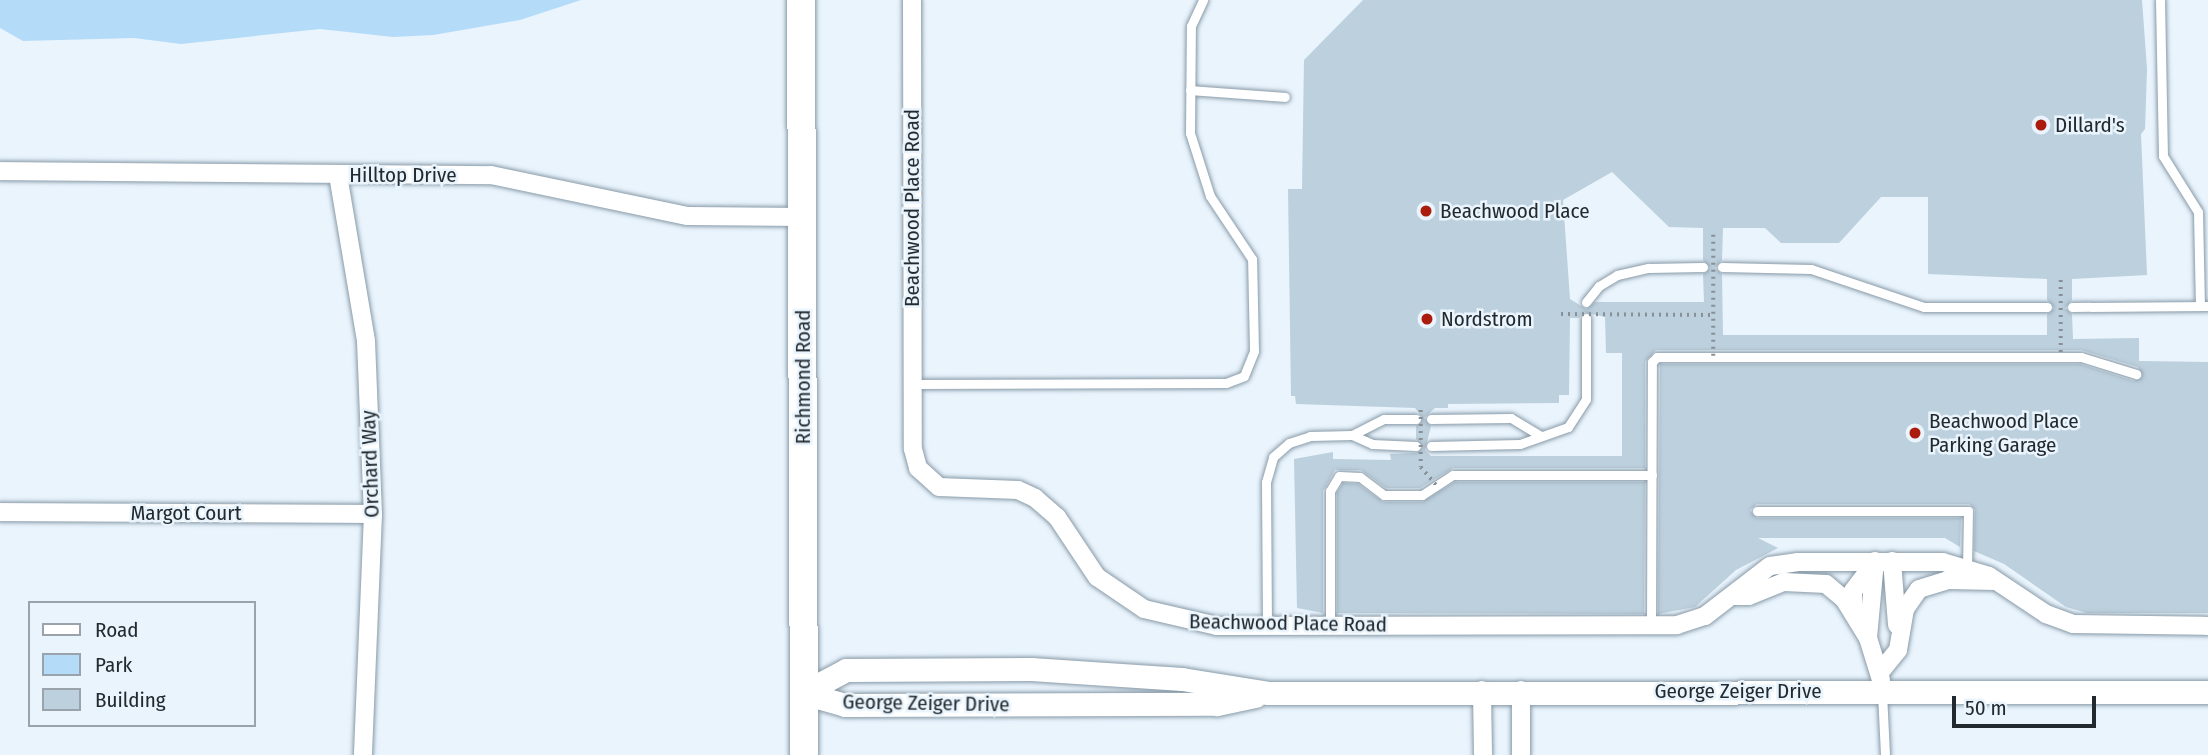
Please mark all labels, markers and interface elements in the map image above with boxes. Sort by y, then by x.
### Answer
street label: Beachwood Place Road [899,109,925,307]
place label: Dillard's [2055,112,2125,138]
marker: Dillard's [2033,117,2049,133]
street label: Hilltop Drive [349,162,457,188]
place label: Beachwood Place [1440,198,1590,224]
marker: Beachwood Place [1418,203,1434,219]
place label: Nordstrom [1441,306,1533,332]
street label: Richmond Road [790,310,816,444]
marker: Nordstrom [1419,311,1435,327]
place label: Beachwood Place Parking Garage [1929,408,2079,458]
street label: Orchard Way [356,410,384,518]
marker: Beachwood Place Parking Garage [1907,425,1923,441]
street label: Margot Court [130,500,242,526]
legend [28,601,256,727]
street label: Beachwood Place Road [1189,609,1387,637]
text: Road [95,617,139,643]
text: Park [95,652,132,678]
street label: George Zeiger Drive [1654,678,1822,704]
scale bar [1956,682,2100,726]
text: Building [95,687,166,713]
street label: George Zeiger Drive [842,689,1010,717]
text: 50 m [1965,695,2007,721]

